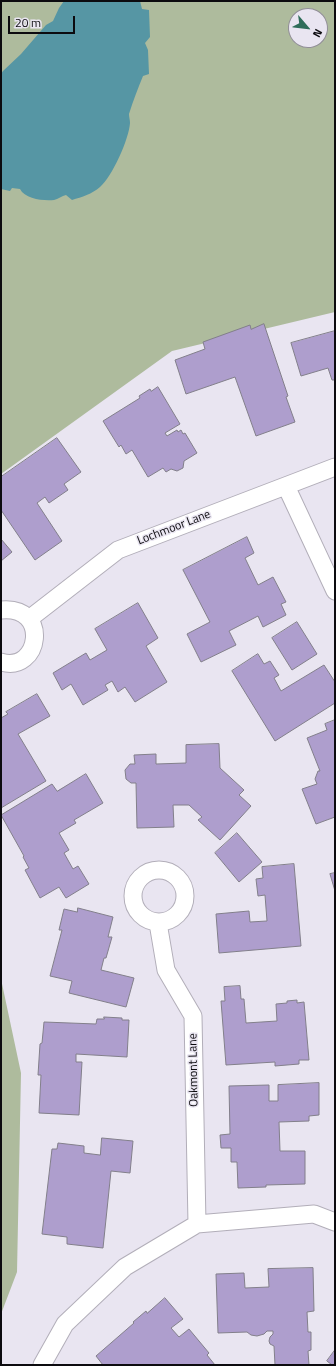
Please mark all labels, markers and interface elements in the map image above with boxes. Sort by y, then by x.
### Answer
scale bar [10,8,77,34]
north arrow [288,8,328,48]
text: 20 m [15,13,41,32]
text: N [309,26,327,40]
street label: Lochmoor Lane [135,507,213,549]
street label: Oakmont Lane [186,1033,202,1107]

